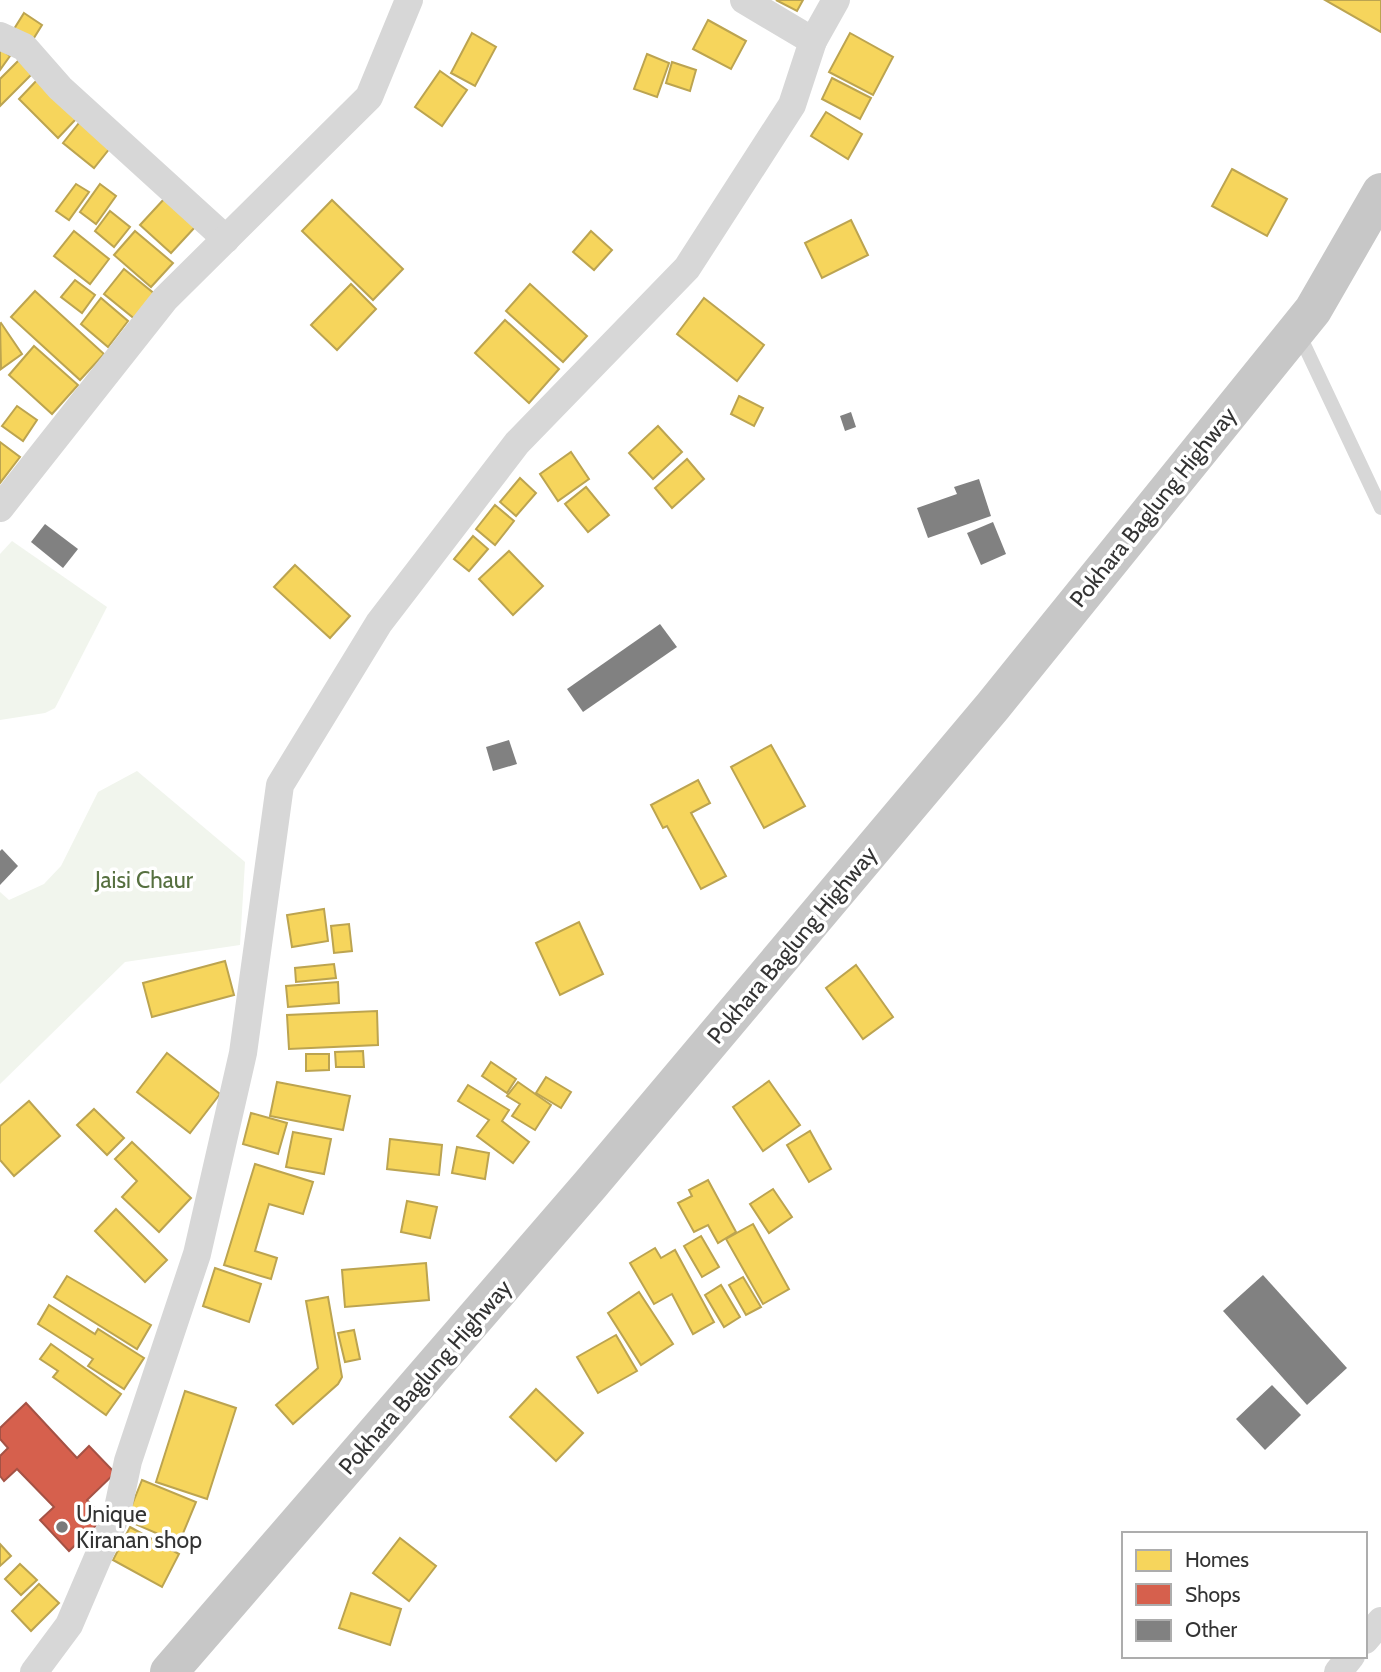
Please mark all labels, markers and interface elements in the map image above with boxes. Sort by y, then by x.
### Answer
street label: Pokhara Baglung Highway [1064,401,1243,613]
street label: Pokhara Baglung Highway [701,840,883,1049]
park label: Jaisi Chaur [94,866,194,894]
street label: Pokhara Baglung Highway [333,1273,518,1480]
place label: Unique Kiranan shop [76,1500,202,1554]
marker: Unique Kiranan shop [54,1519,70,1535]
legend [1122,1532,1367,1658]
text: Homes [1185,1547,1249,1572]
text: Shops [1185,1582,1241,1607]
text: Other [1185,1617,1237,1642]

